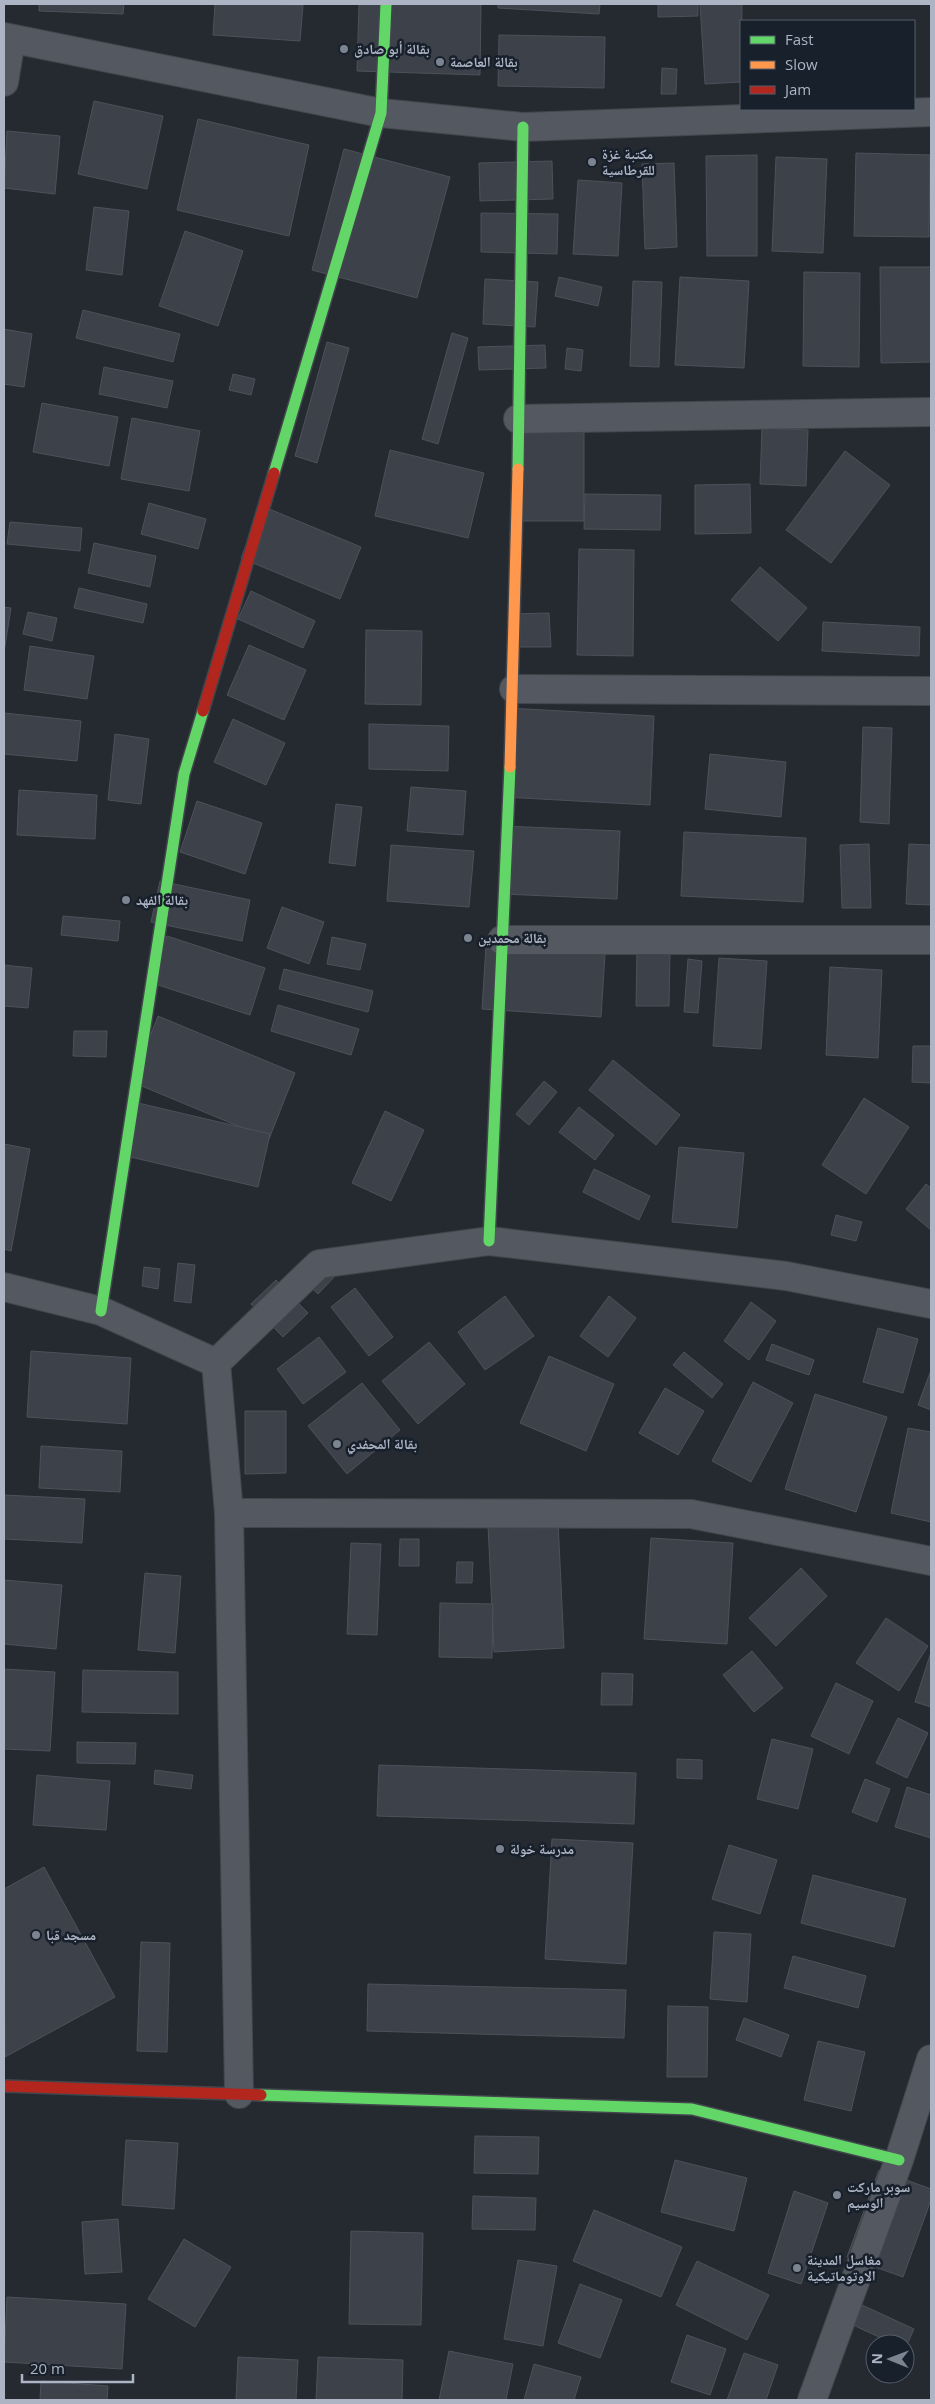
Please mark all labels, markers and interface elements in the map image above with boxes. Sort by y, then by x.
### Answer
legend [740,20,915,110]
text: Fast [785,29,814,49]
place label: بقالة أبو صادق [354,39,430,58]
marker: بقالة أبو صادق [338,43,350,55]
place label: بقالة العاصمة [450,52,518,71]
text: Slow [785,54,818,74]
marker: بقالة العاصمة [434,56,446,68]
text: Jam [783,79,811,99]
place label: مكتبة غزة للقرطاسية [602,144,655,179]
marker: مكتبة غزة للقرطاسية [586,156,598,168]
place label: بقالة الفهد [136,890,188,909]
marker: بقالة الفهد [120,894,132,906]
place label: بقالة محمدين [478,928,547,947]
marker: بقالة محمدين [462,932,474,944]
place label: بقالة المحفدي [347,1434,417,1455]
marker: بقالة المحفدي [331,1438,343,1450]
place label: مدرسة خولة [510,1839,574,1858]
marker: مدرسة خولة [494,1843,506,1855]
place label: مسجد قبا [46,1925,96,1944]
marker: مسجد قبا [30,1929,42,1941]
place label: سوبر ماركت الوسيم [847,2177,910,2213]
marker: سوبر ماركت الوسيم [831,2189,843,2201]
place label: مغاسل المدينة الاوتوماتيكية [807,2250,881,2285]
marker: مغاسل المدينة الاوتوماتيكية [791,2262,803,2274]
north arrow [865,2334,915,2384]
scale bar [22,2352,134,2384]
text: N [867,2353,886,2365]
text: 20 m [30,2358,65,2378]

